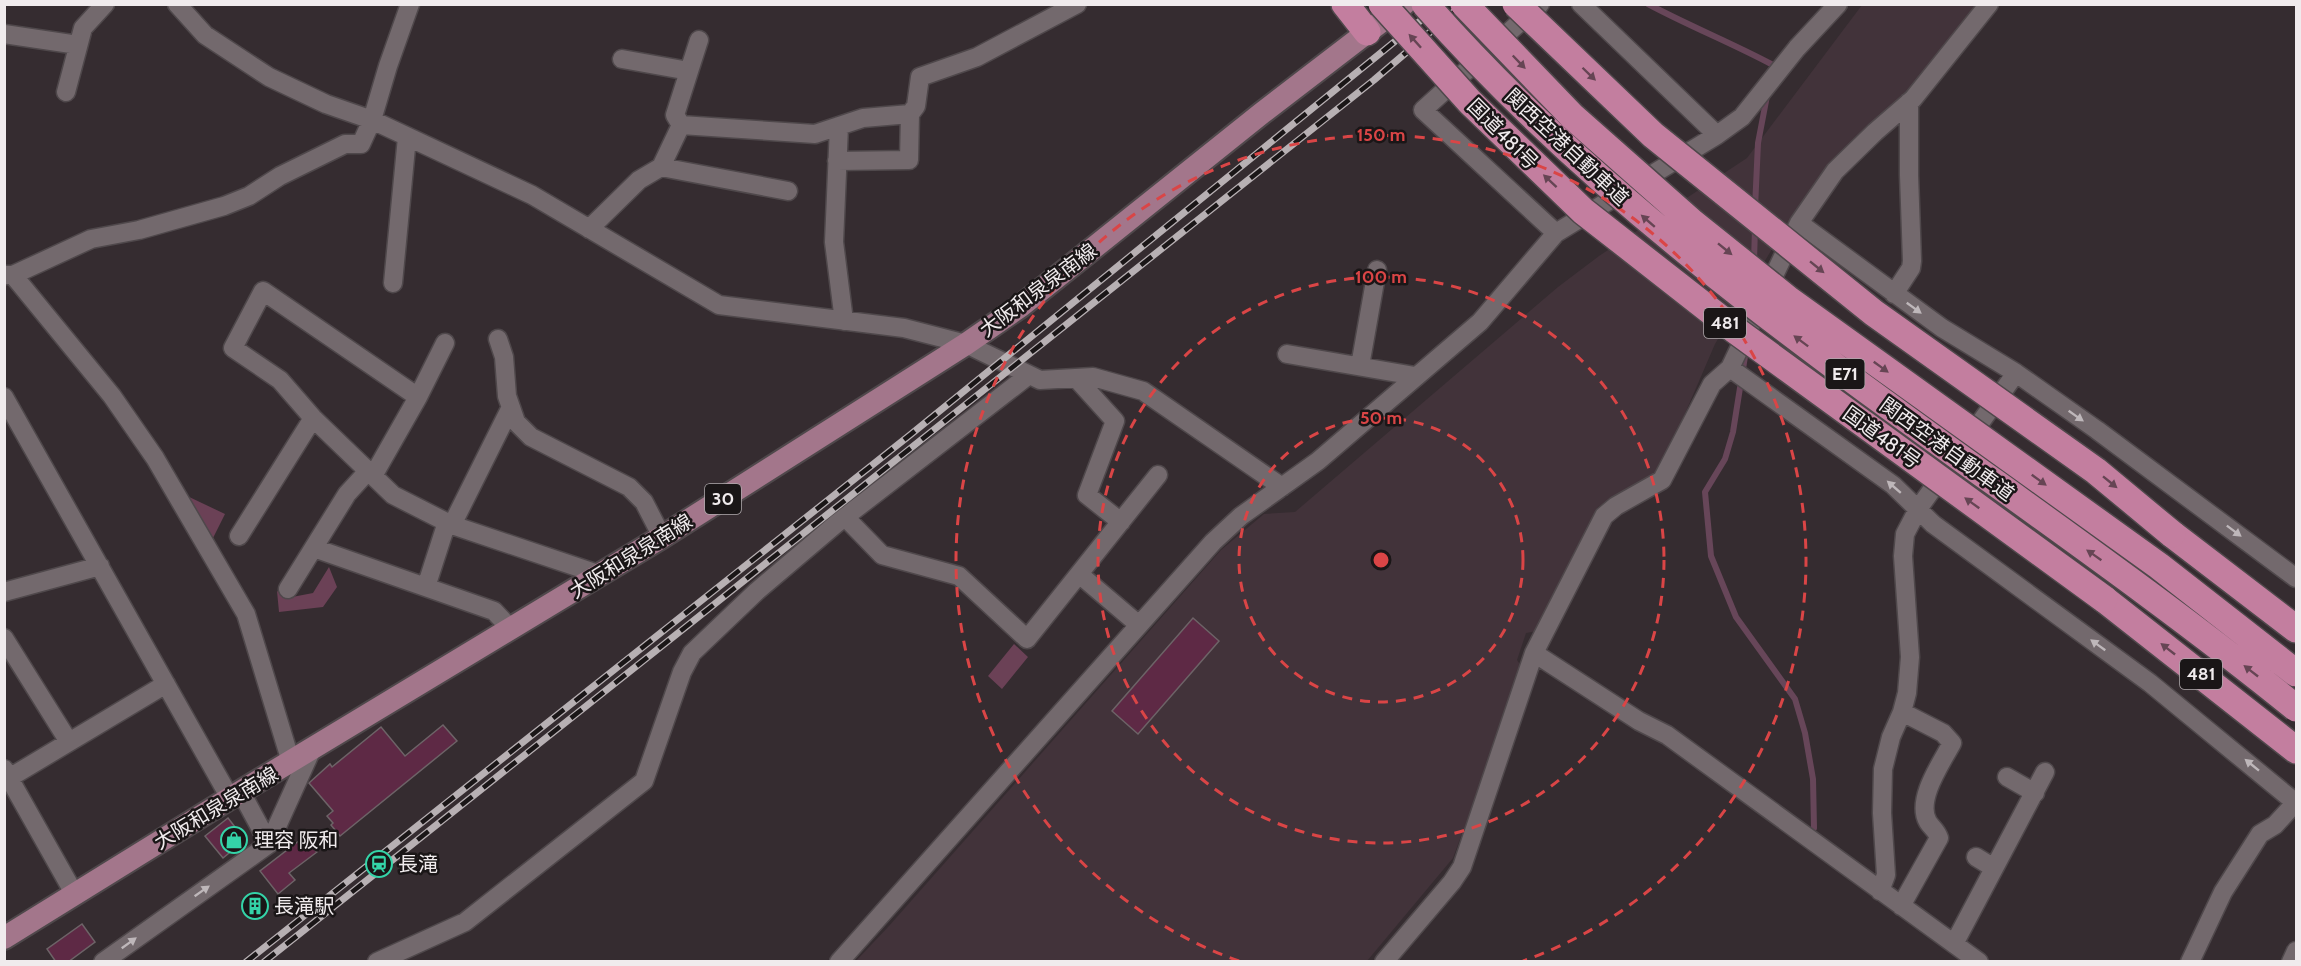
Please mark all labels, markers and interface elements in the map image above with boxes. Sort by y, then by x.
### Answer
one-way arrow [1408,34,1422,48]
one-way arrow [1512,54,1526,68]
one-way arrow [1581,66,1595,80]
street label: 関西空港自動車道 [1500,84,1634,210]
street label: 国道481号 [1463,94,1543,174]
text: 150 m [1357,124,1405,146]
one-way arrow [1544,174,1558,188]
one-way arrow [1640,214,1655,228]
street label: 大阪和泉泉南線 [975,238,1101,342]
one-way arrow [1718,243,1733,255]
one-way arrow [1810,261,1825,273]
text: 100 m [1355,266,1407,288]
one-way arrow [1906,302,1922,314]
road number: 481 [1704,308,1746,338]
one-way arrow [1793,335,1809,347]
road number: E71 [1826,359,1864,389]
one-way arrow [1873,361,1889,373]
street label: 関西空港自動車道 [1875,392,2019,506]
street label: 国道481号 [1838,401,1926,473]
text: 50 m [1360,407,1402,429]
one-way arrow [2068,410,2084,422]
one-way arrow [2032,474,2047,486]
one-way arrow [2102,476,2118,489]
one-way arrow [1887,481,1902,494]
road number: 30 [705,484,741,514]
one-way arrow [1965,497,1981,509]
street label: 大阪和泉泉南線 [565,509,697,603]
one-way arrow [2226,524,2241,536]
one-way arrow [2087,549,2103,561]
centre of rings [1371,550,1391,570]
one-way arrow [2091,639,2107,651]
one-way arrow [2160,642,2176,655]
road number: 481 [2180,659,2222,689]
one-way arrow [2243,666,2258,678]
one-way arrow [2244,758,2260,771]
street label: 大阪和泉泉南線 [150,762,282,854]
shop icon: 理容 阪和 [219,825,249,855]
place label: 理容 阪和 [254,828,339,852]
station icon: 長滝 [364,849,394,879]
place label: 長滝 [398,852,438,876]
one-way arrow [194,885,210,897]
building icon: 長滝駅 [240,891,270,921]
place label: 長滝駅 [274,894,334,918]
one-way arrow [120,937,136,949]

